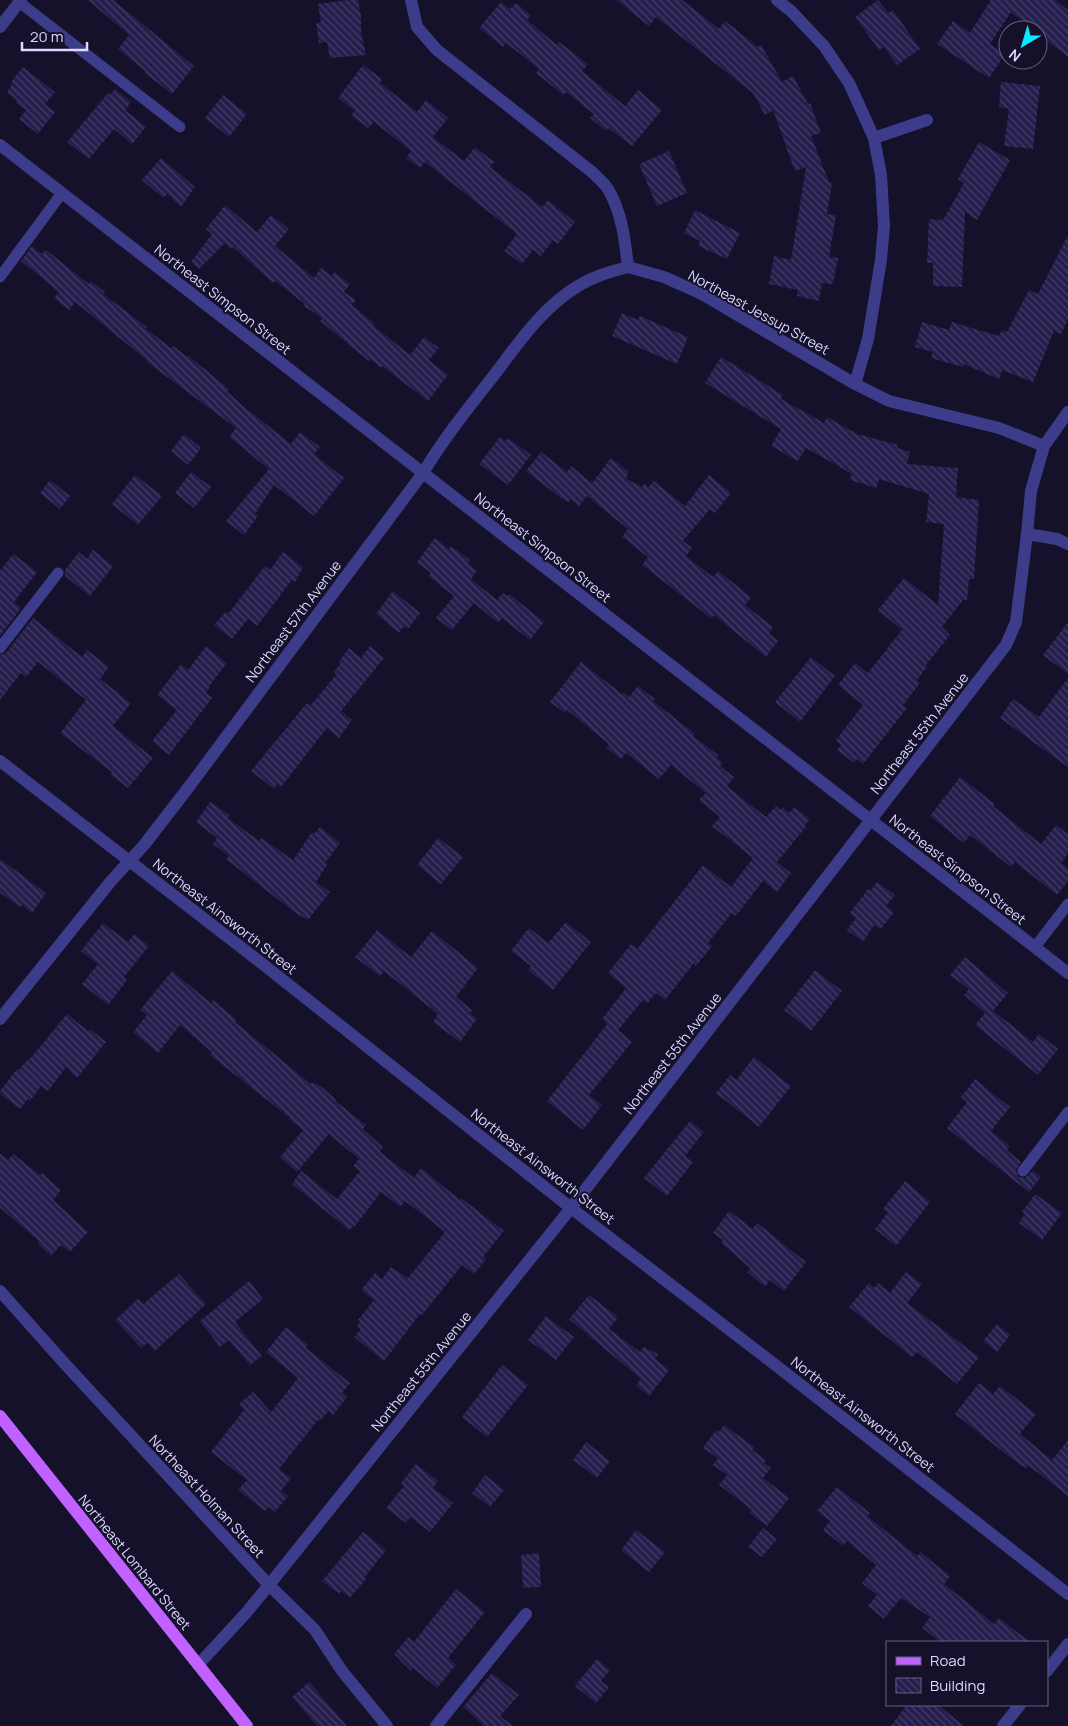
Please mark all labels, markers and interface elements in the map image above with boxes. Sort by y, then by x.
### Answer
scale bar [22,20,88,52]
north arrow [998,20,1048,70]
text: 20 m [30,26,63,47]
text: N [1005,45,1025,66]
street label: Northeast Simpson Street [151,240,295,359]
street label: Northeast Jessup Street [685,265,833,359]
street label: Northeast Simpson Street [471,488,615,607]
street label: Northeast 57th Avenue [241,556,345,686]
street label: Northeast 55th Avenue [866,668,972,798]
street label: Northeast Simpson Street [886,810,1030,929]
street label: Northeast Ainsworth Street [149,854,301,978]
street label: Northeast 55th Avenue [619,988,725,1118]
street label: Northeast Ainsworth Street [467,1104,619,1228]
street label: Northeast 55th Avenue [367,1307,475,1435]
street label: Northeast Ainsworth Street [787,1352,939,1476]
street label: Northeast Holman Street [145,1430,269,1562]
street label: Northeast Lombard Street [74,1490,196,1634]
legend [886,1641,1048,1706]
text: Road [930,1650,966,1671]
text: Building [930,1675,985,1696]

